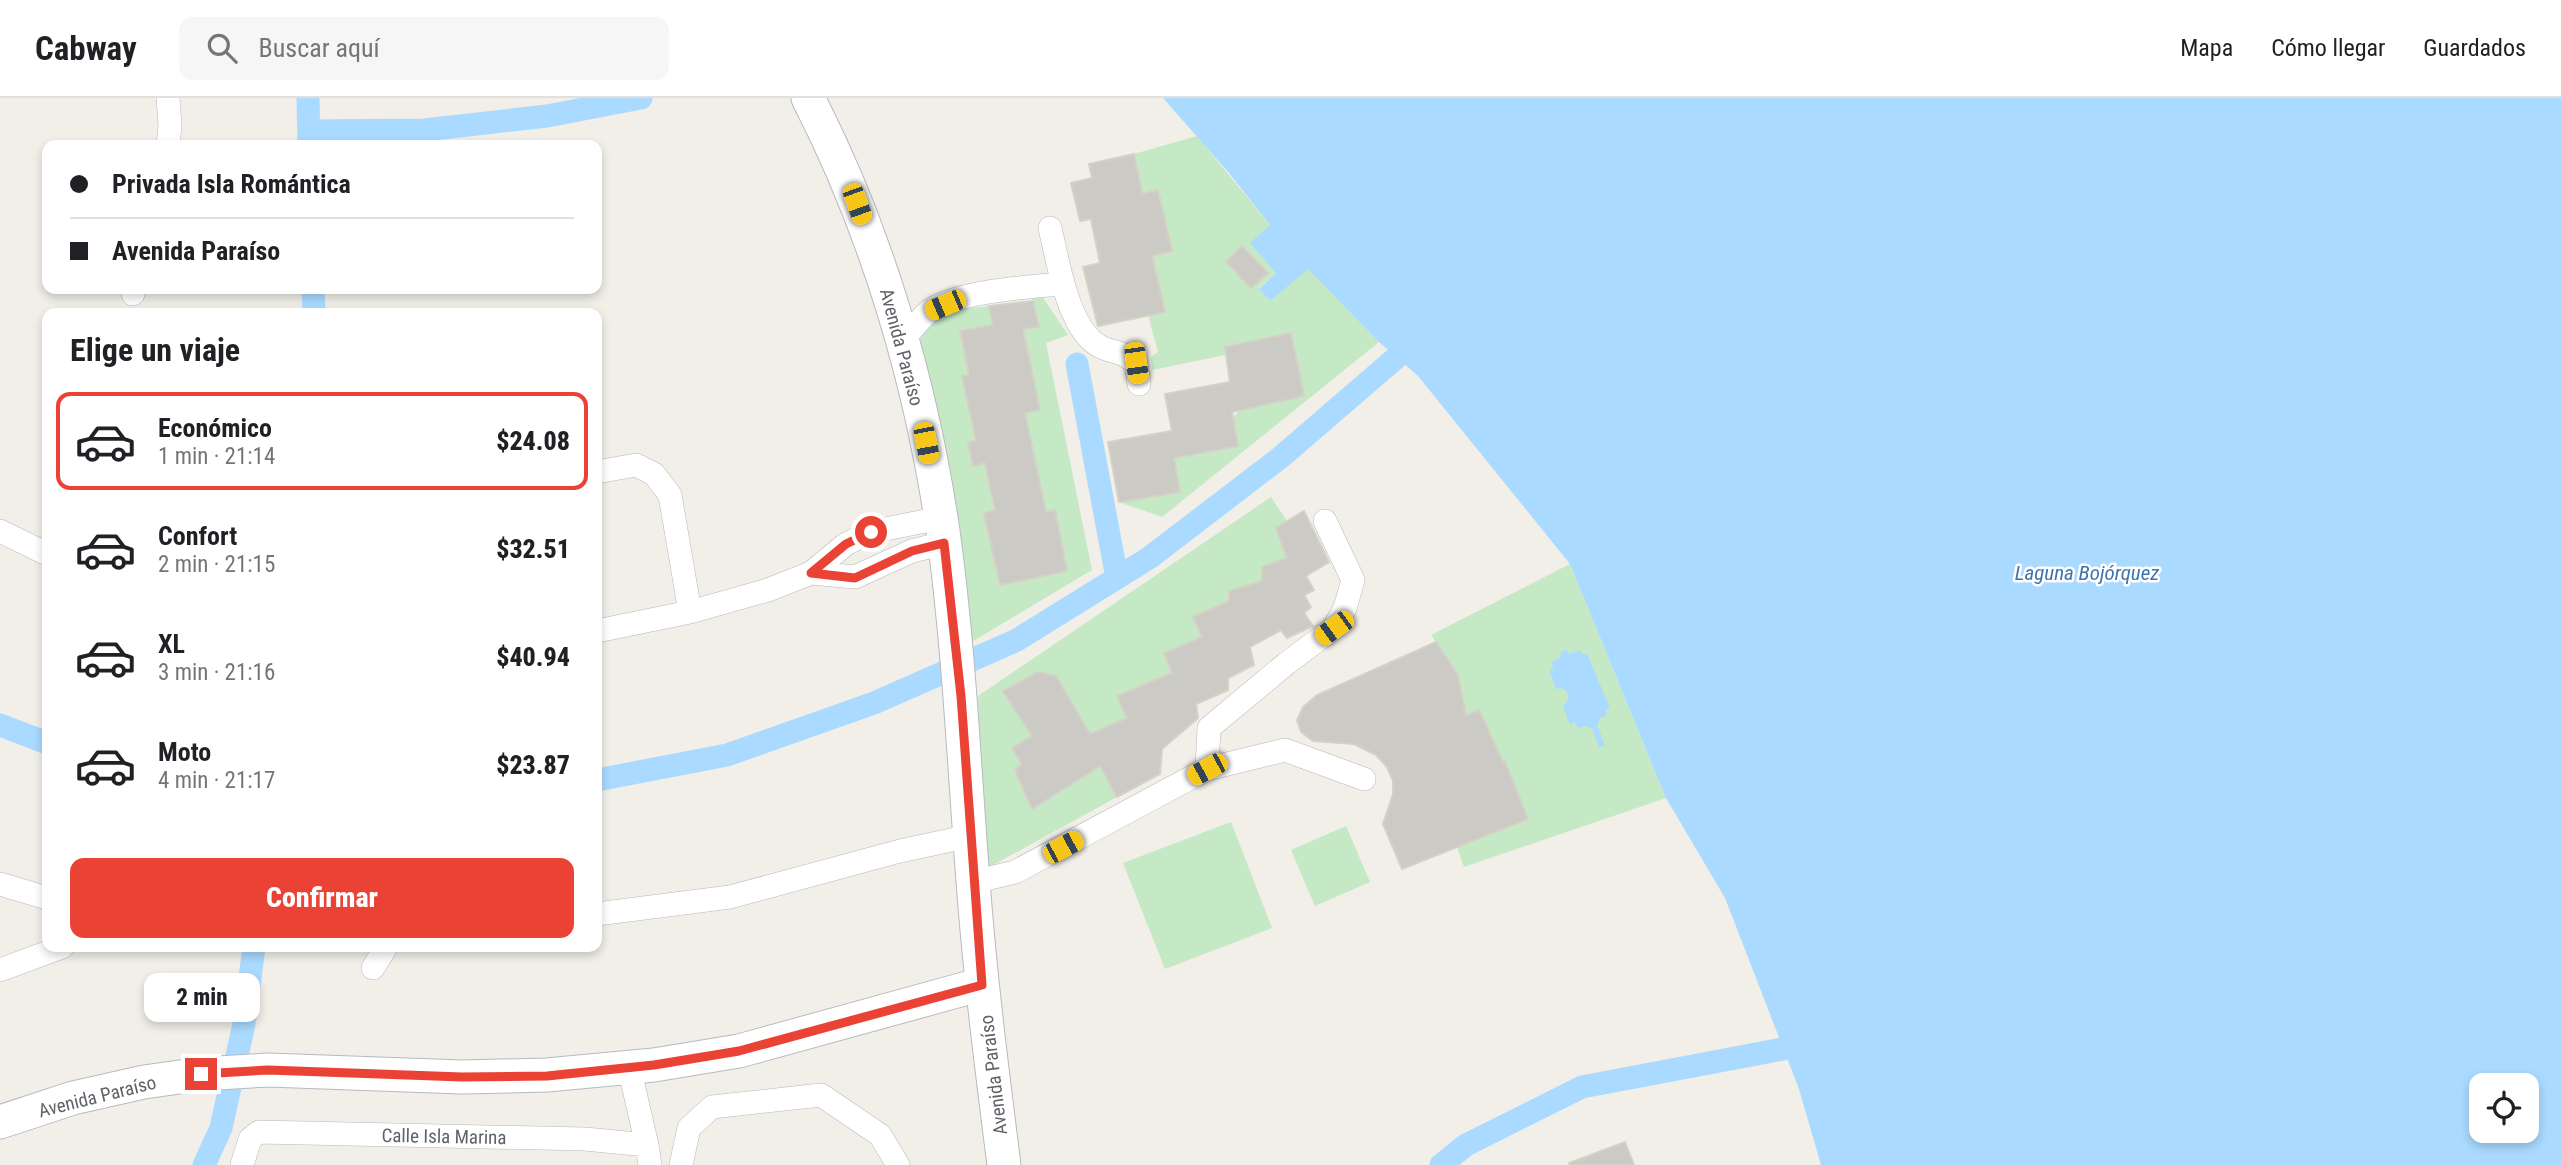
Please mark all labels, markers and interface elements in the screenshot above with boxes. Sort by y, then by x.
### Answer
search box [179,17,669,80]
text: Cabway [35,29,137,68]
icon: search [203,29,241,67]
text: Buscar aquí [259,33,380,63]
text: Mapa [2180,34,2233,62]
text: Cómo llegar [2271,34,2385,62]
text: Guardados [2423,34,2526,62]
text: Privada Isla Romántica [112,169,351,199]
car [840,181,875,227]
text: Avenida Paraíso [112,236,280,266]
street label: Avenida Paraíso [875,286,928,408]
car [922,287,969,323]
text: Elige un viaje [70,331,240,369]
car [1123,341,1150,385]
icon: car [74,410,137,473]
text: Económico [158,413,272,443]
car [912,420,941,466]
text: $24.08 [496,426,570,456]
text: 1 min · 21:14 [158,443,275,470]
route start [855,516,887,548]
icon: car [74,518,137,581]
text: Confort [158,521,237,551]
text: $32.51 [496,534,570,564]
text: 2 min · 21:15 [158,551,275,578]
water label: Laguna Bojórquez [2015,561,2159,585]
car [1311,607,1358,649]
icon: car [74,626,137,689]
text: XL [158,629,185,659]
text: $40.94 [496,642,570,672]
text: 3 min · 21:16 [158,659,275,686]
icon: car [74,734,137,797]
text: Moto [158,737,211,767]
text: $23.87 [496,750,570,780]
car [1184,750,1231,788]
text: 4 min · 21:17 [158,767,275,794]
car [1040,828,1087,866]
button: Confirmar [70,858,574,938]
callout: 2 min [143,972,259,1021]
text: 2 min [176,984,228,1011]
street label: Avenida Paraíso [975,1014,1012,1136]
route end [185,1058,217,1090]
street label: Avenida Paraíso [36,1071,158,1122]
map controls [2469,1073,2539,1143]
button: locate [2469,1073,2539,1143]
street label: Calle Isla Marina [381,1124,507,1149]

